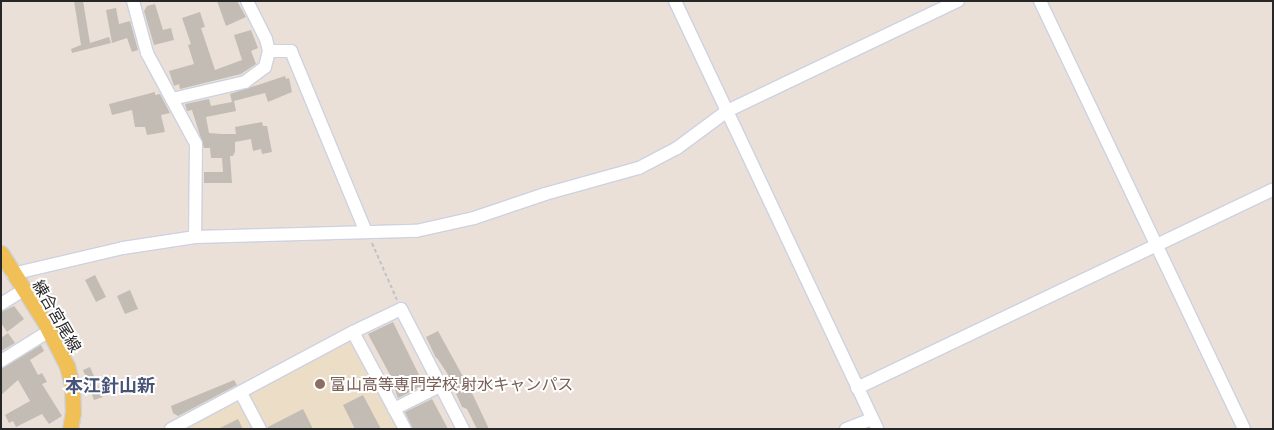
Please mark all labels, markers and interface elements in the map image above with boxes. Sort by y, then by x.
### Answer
street label: 練合宮尾線 [29,277,85,355]
district label: 本江針山新 [65,374,155,396]
place label: 富山高等専門学校 射水キャンパス [330,374,573,394]
marker: 富山高等専門学校 射水キャンパス [314,378,326,390]

